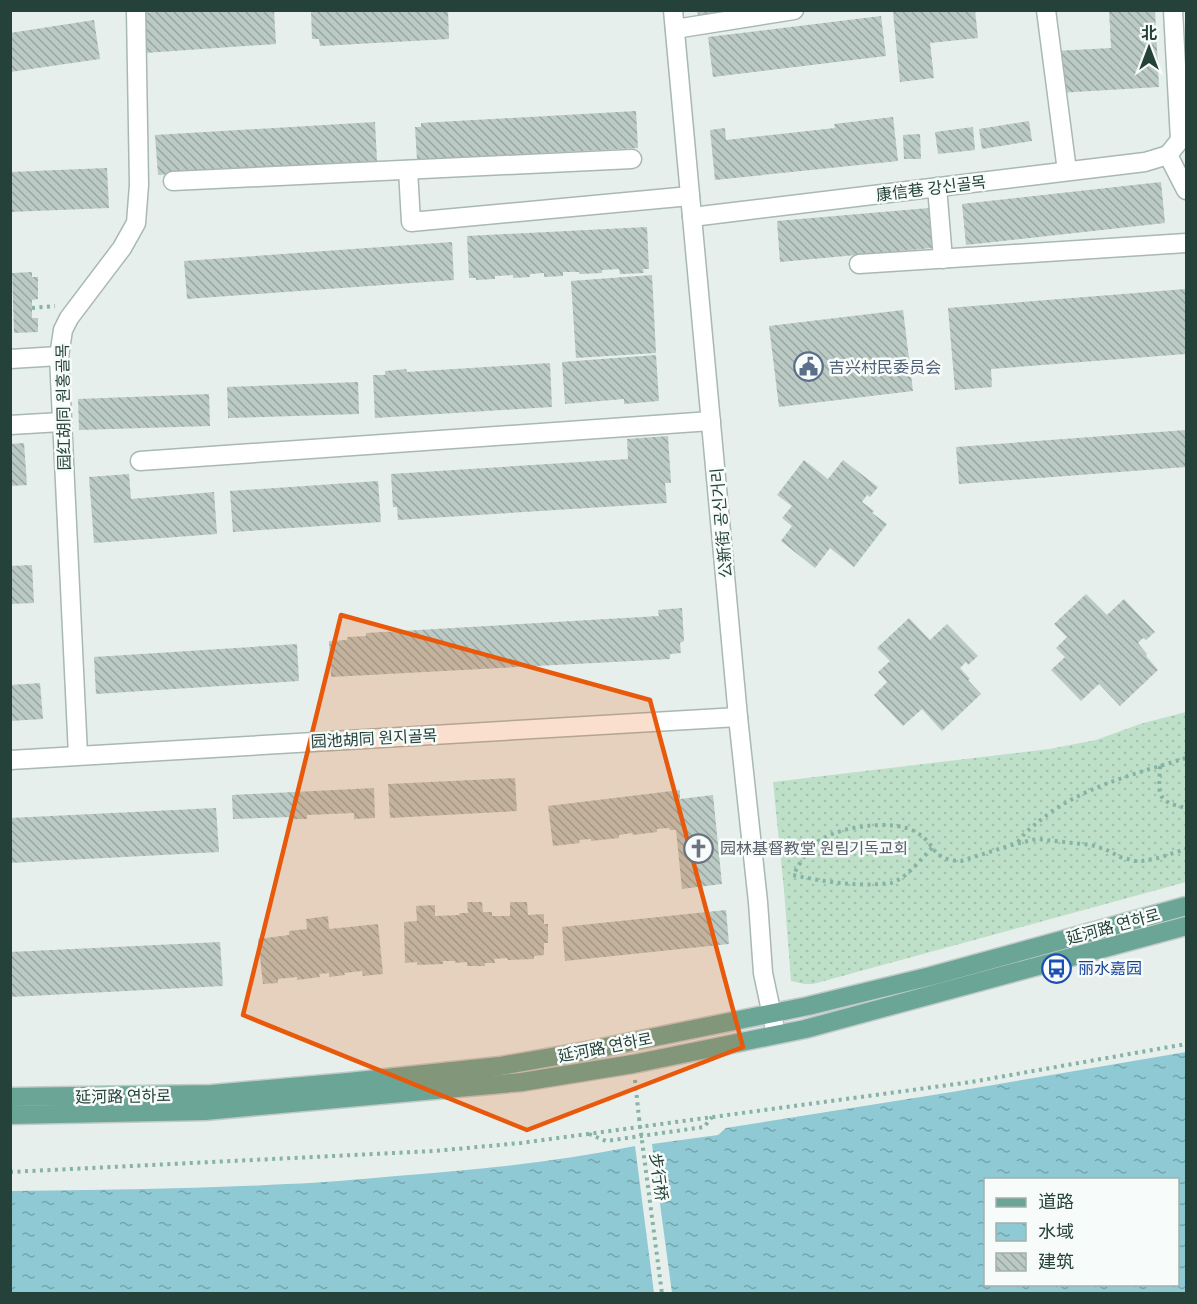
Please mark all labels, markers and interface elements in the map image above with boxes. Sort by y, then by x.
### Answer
north arrow [1119,18,1179,78]
text: 北 [1141,23,1157,43]
street label: 康信巷 강신골목 [875,171,987,205]
street label: 园红胡同 원홍골목 [52,343,74,470]
public building icon: 吉兴村民委员会 [792,351,824,383]
place label: 吉兴村民委员会 [829,357,941,377]
street label: 公新街 공신거리 [706,467,736,579]
street label: 园池胡同 원지골목 [310,725,438,751]
church icon: 园林基督教堂 원림기독교회 [683,832,715,864]
place label: 园林基督教堂 원림기독교회 [720,838,908,858]
street label: 延河路 연하로 [1064,904,1162,948]
bus stop icon: 丽水嘉园 [1041,952,1073,984]
place label: 丽水嘉园 [1078,958,1142,978]
street label: 延河路 연하로 [556,1028,654,1066]
street label: 延河路 연하로 [75,1085,171,1107]
street label: 步行桥 [646,1152,672,1202]
legend [984,1178,1179,1286]
text: 道路 [1038,1190,1074,1213]
text: 水域 [1038,1220,1074,1243]
text: 建筑 [1038,1250,1074,1273]

